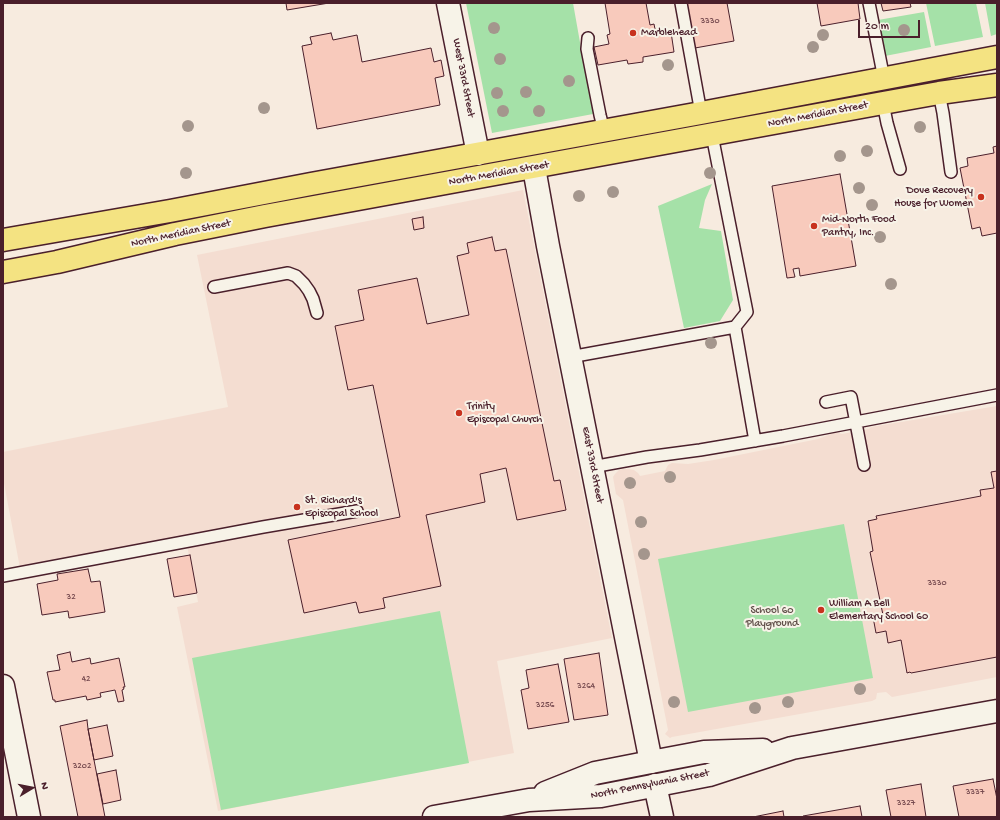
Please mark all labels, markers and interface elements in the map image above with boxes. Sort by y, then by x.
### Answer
scale bar [860,12,922,38]
house number: 3330 [700,17,720,27]
text: 20 m [865,20,889,34]
place label: Marblehead [641,26,697,40]
marker: Marblehead [628,28,638,38]
street label: West 33rd Street [449,38,477,118]
street label: North Meridian Street [767,99,869,131]
street label: North Meridian Street [448,159,550,189]
place label: Dove Recovery House for Women [894,184,973,210]
marker: Dove Recovery House for Women [976,192,986,202]
place label: Mid-North Food Pantry, Inc. [822,213,895,239]
street label: North Meridian Street [130,217,232,251]
marker: Mid-North Food Pantry, Inc. [809,221,819,231]
place label: Trinity Episcopal Church [467,400,542,426]
marker: Trinity Episcopal Church [454,408,464,418]
street label: East 33rd Street [578,426,606,504]
place label: St. Richard's Episcopal School [305,494,378,520]
marker: St. Richard's Episcopal School [292,502,302,512]
house number: 3330 [927,579,947,589]
house number: 32 [66,593,76,603]
place label: William A Bell Elementary School 60 [829,597,928,623]
park label: School 60 Playground [746,604,798,630]
marker: William A Bell Elementary School 60 [816,605,826,615]
house number: 42 [82,675,90,685]
house number: 3264 [577,682,595,692]
house number: 3256 [536,701,554,711]
house number: 3202 [73,762,91,772]
street label: North Pennsylvania Street [590,767,710,803]
north arrow [12,768,52,808]
text: N [37,781,50,790]
house number: 3337 [966,788,984,798]
house number: 3327 [897,799,915,809]

